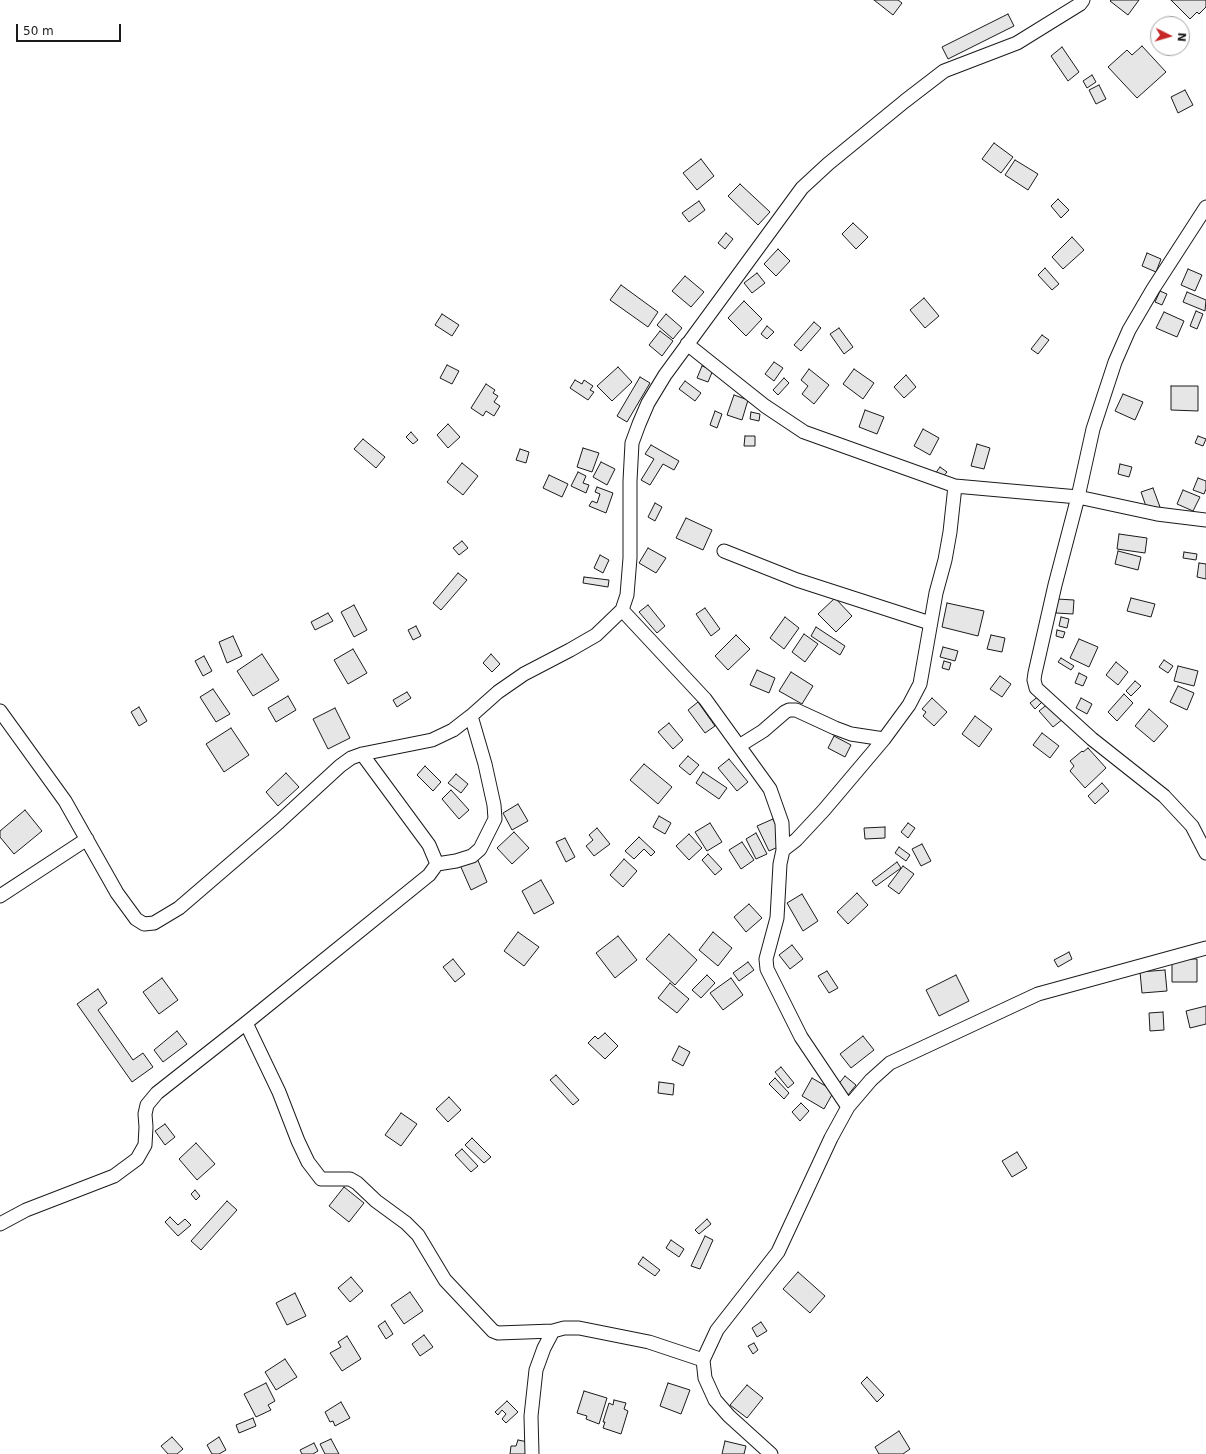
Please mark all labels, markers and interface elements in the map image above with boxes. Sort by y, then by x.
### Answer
scale bar [18,16,123,42]
north arrow [1150,16,1190,56]
text: 50 m [23,24,54,38]
text: N [1175,32,1188,42]

